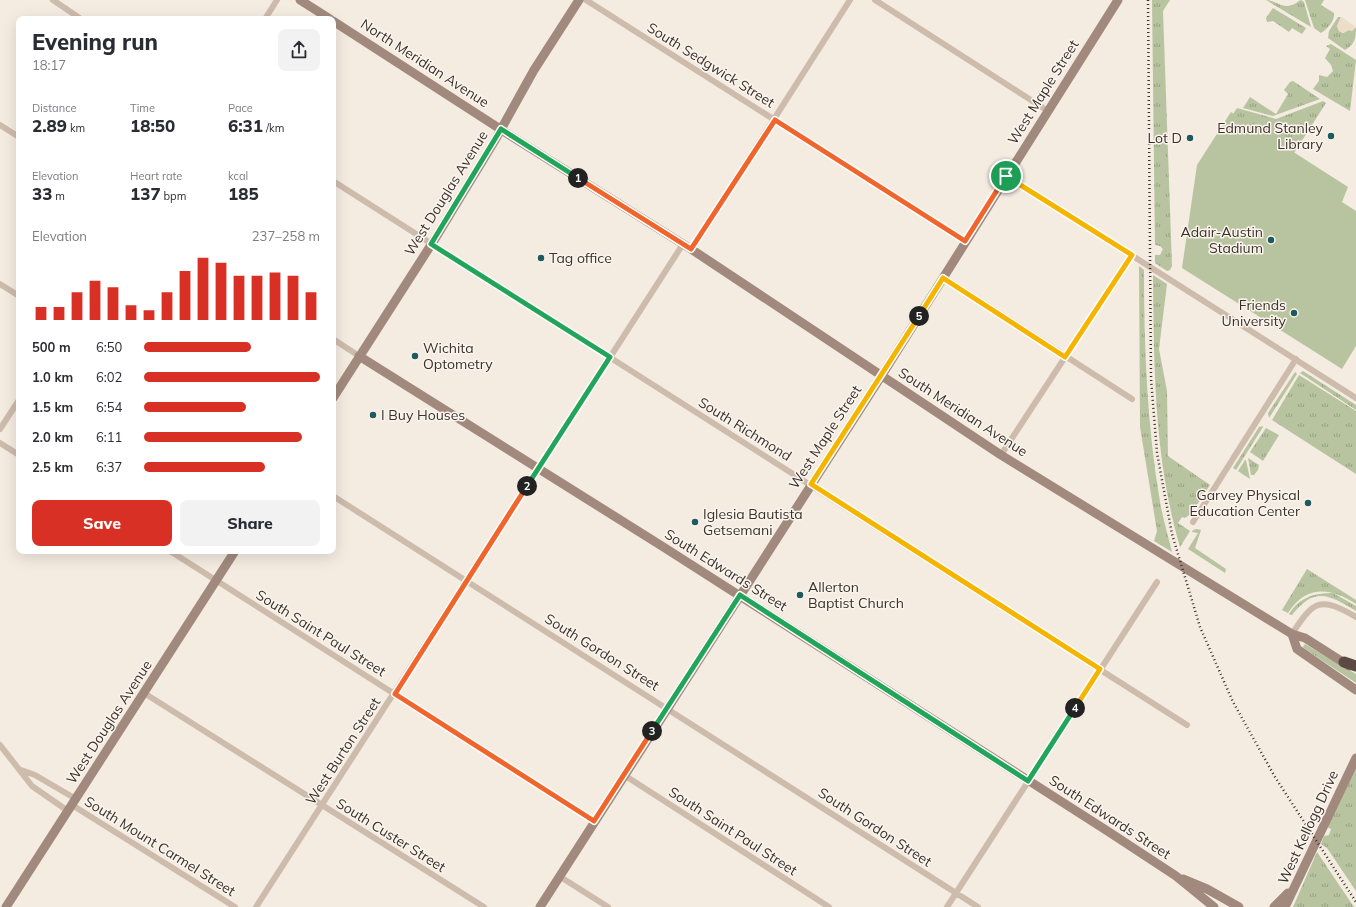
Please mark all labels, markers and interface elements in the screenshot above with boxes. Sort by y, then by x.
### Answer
street label: North Meridian Avenue [357,15,493,111]
street label: South Sedgwick Street [644,18,778,112]
text: Evening run [32,28,158,56]
button: share [278,29,320,71]
street label: West Maple Street [1004,36,1082,148]
text: 18:17 [32,57,66,73]
text: Distance [32,101,76,115]
text: Time [130,101,155,115]
text: Pace [228,101,253,115]
text: 2.89 [32,115,67,136]
text: 18:50 [130,115,175,136]
text: 6:31 [228,115,263,136]
place label: Edmund Stanley Library [1217,119,1324,153]
text: km [67,121,85,135]
text: /km [263,121,284,135]
street label: West Douglas Avenue [400,127,492,259]
place label: Lot D [1148,129,1182,147]
marker: Edmund Stanley Library [1326,131,1336,141]
marker: Lot D [1185,133,1195,143]
pin [989,159,1023,193]
icon: arrive [995,165,1017,187]
pin: 1 [568,168,588,188]
text: Elevation [32,169,79,183]
text: Heart rate [130,169,182,183]
text: kcal [228,169,248,183]
text: 1 [575,171,581,185]
text: 33 [32,183,52,204]
text: 137 [130,183,161,204]
text: 185 [228,183,259,204]
text: m [52,189,65,203]
text: bpm [161,189,186,203]
place label: Adair-Austin Stadium [1180,223,1263,257]
text: Elevation [32,228,87,244]
text: 237–258 m [252,228,320,244]
marker: Adair-Austin Stadium [1266,235,1276,245]
place label: Tag office [549,249,612,267]
marker: Tag office [536,253,546,263]
place label: Friends University [1222,296,1287,330]
pin: 5 [909,306,929,326]
marker: Friends University [1289,308,1299,318]
text: 5 [916,309,922,323]
text: 500 m [32,339,71,355]
text: 6:50 [96,339,122,355]
place label: Wichita Optometry [423,339,493,373]
marker: Wichita Optometry [410,351,420,361]
street label: South Meridian Avenue [895,364,1031,460]
text: 1.0 km [32,369,73,385]
text: 6:02 [96,369,122,385]
street label: West Maple Street [785,382,865,492]
street label: South Richmond [695,393,795,465]
text: 1.5 km [32,399,73,415]
text: 6:54 [96,399,122,415]
place label: I Buy Houses [381,406,465,424]
marker: I Buy Houses [368,410,378,420]
text: 2.0 km [32,429,73,445]
text: 6:11 [96,429,122,445]
text: 2.5 km [32,459,73,475]
text: 6:37 [96,459,122,475]
pin: 2 [517,476,537,496]
text: 2 [524,479,530,493]
place label: Garvey Physical Education Center [1190,486,1301,520]
marker: Garvey Physical Education Center [1303,498,1313,508]
button: Save [32,500,172,546]
button: Share [180,500,320,546]
place label: Iglesia Bautista Getsemani [703,505,803,539]
marker: Iglesia Bautista Getsemani [690,517,700,527]
street label: South Edwards Street [661,525,791,615]
place label: Allerton Baptist Church [808,578,904,612]
street label: South Saint Paul Street [253,586,389,680]
marker: Allerton Baptist Church [795,590,805,600]
street label: South Gordon Street [541,609,663,695]
street label: West Douglas Avenue [62,657,156,787]
street label: West Burton Street [302,694,384,808]
pin: 4 [1065,698,1085,718]
text: 4 [1072,701,1078,715]
pin: 3 [642,721,662,741]
text: 3 [649,724,655,738]
street label: West Kellogg Drive [1274,767,1342,887]
street label: South Edwards Street [1046,771,1174,863]
street label: South Saint Paul Street [665,783,801,879]
street label: South Gordon Street [815,784,935,870]
street label: South Mount Carmel Street [81,792,239,900]
street label: South Custer Street [333,794,449,876]

